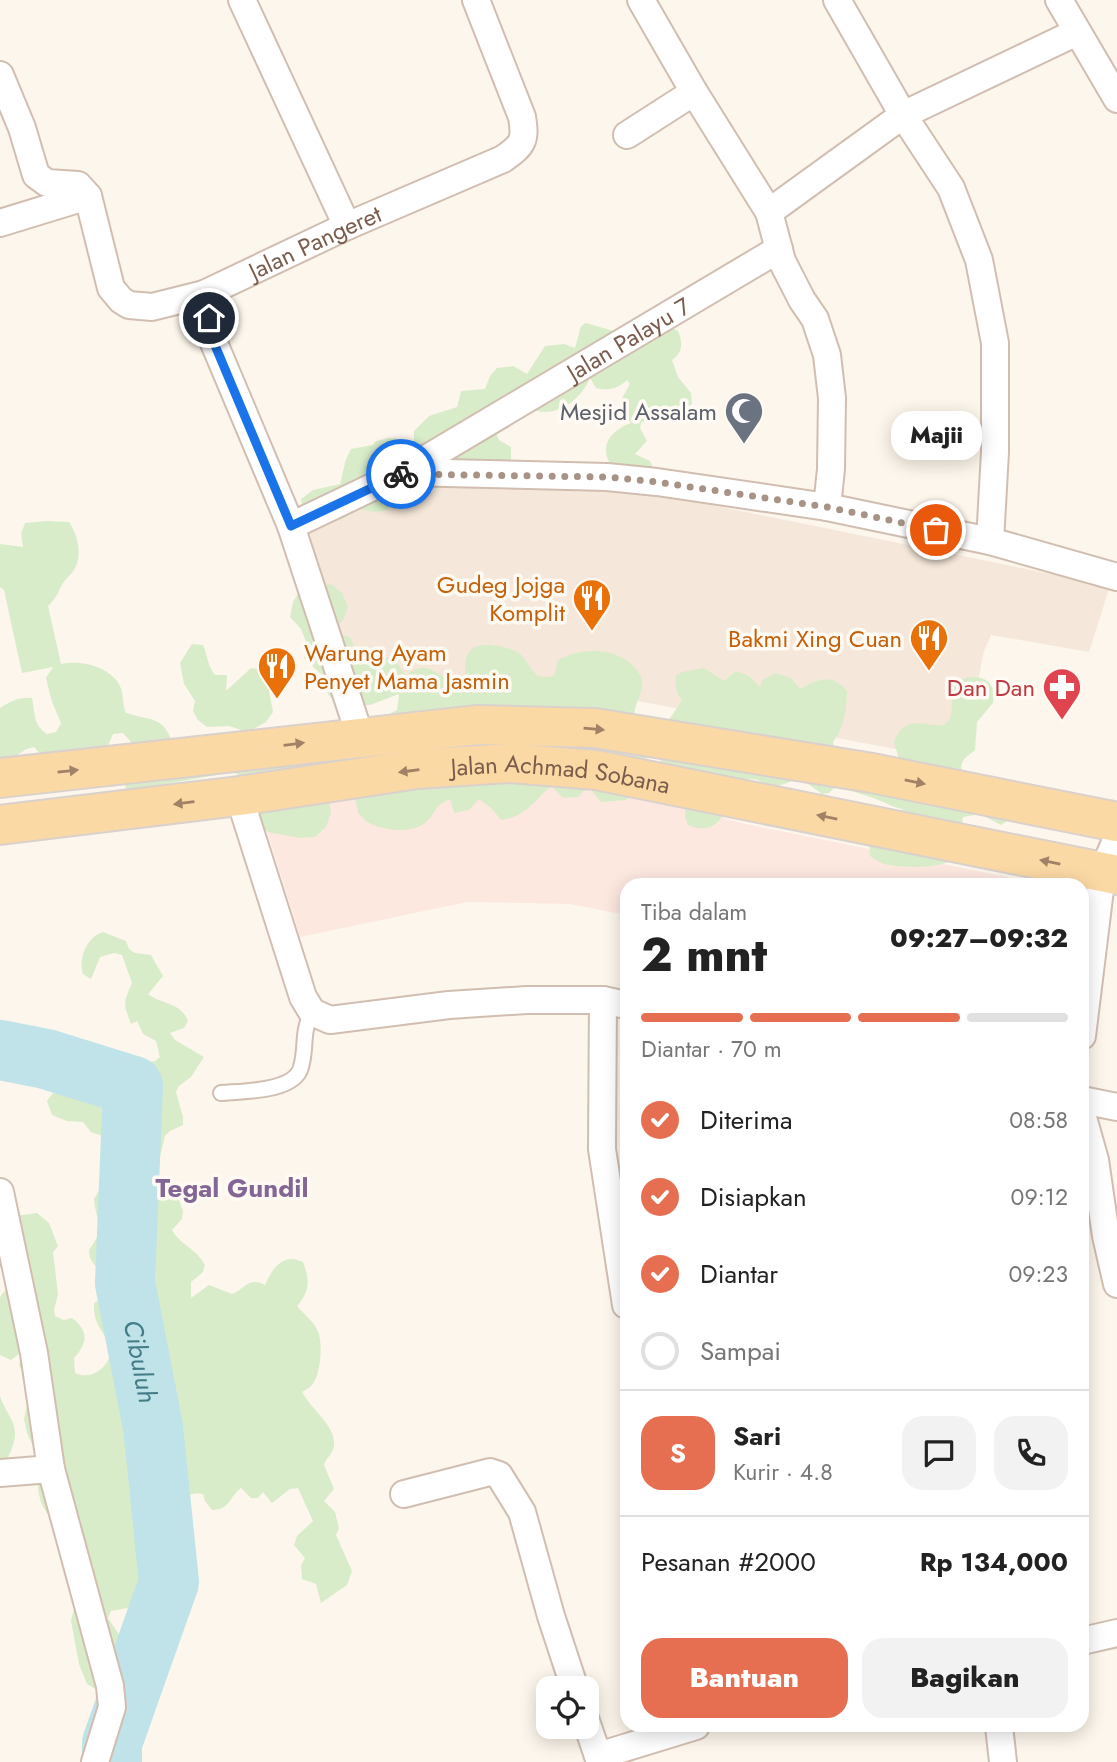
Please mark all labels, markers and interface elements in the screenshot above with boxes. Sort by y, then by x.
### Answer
street label: Jalan Pangeret [240,196,387,289]
pin [179,288,239,348]
street label: Jalan Palayu 7 [557,288,697,390]
icon: home [190,299,228,337]
mosque icon: Mesjid Assalam [723,390,765,445]
place label: Mesjid Assalam [560,394,717,429]
callout: Majii [890,411,982,460]
text: Majii [910,418,963,452]
courier [366,439,436,509]
icon: bike [382,455,420,493]
pin [906,500,966,560]
icon: bag [917,511,955,549]
place label: Gudeg Jojga Komplit [437,567,565,630]
restaurant icon: Gudeg Jojga Komplit [571,577,613,632]
restaurant icon: Bakmi Xing Cuan [908,617,950,672]
place label: Bakmi Xing Cuan [728,621,902,656]
place label: Warung Ayam Penyet Mama Jasmin [304,635,510,698]
restaurant icon: Warung Ayam Penyet Mama Jasmin [256,645,298,700]
pharmacy icon: Dan Dan [1041,666,1083,721]
place label: Dan Dan [947,670,1035,705]
one-way arrow [583,724,605,735]
one-way arrow [283,739,305,750]
street label: Jalan Achmad Sobana [447,745,673,802]
one-way arrow [57,765,79,776]
one-way arrow [398,765,420,776]
one-way arrow [904,776,926,787]
one-way arrow [173,798,195,809]
one-way arrow [816,811,838,822]
one-way arrow [1039,857,1061,868]
text: Tiba dalam [641,895,747,929]
text: 09:27–09:32 [890,919,1068,957]
text: 2 mnt [641,922,767,988]
text: Diantar · 70 m [641,1032,782,1066]
icon: check [641,1101,679,1139]
text: Diterima [700,1101,793,1139]
text: 08:58 [1009,1103,1068,1137]
district label: Tegal Gundil [156,1169,308,1207]
icon: check [641,1178,679,1216]
text: Disiapkan [700,1178,807,1216]
text: 09:12 [1011,1180,1068,1214]
icon: check [641,1255,679,1293]
text: Diantar [700,1255,778,1293]
text: 09:23 [1008,1257,1068,1291]
water label: Cibuluh [114,1317,167,1406]
text: Sampai [700,1332,781,1370]
button: chat [902,1416,976,1490]
button: phone [994,1416,1068,1490]
text: Sari [733,1417,781,1455]
text: S [670,1434,686,1472]
text: Kurir · 4.8 [733,1455,833,1489]
text: Pesanan #2000 [641,1543,816,1581]
text: Rp 134,000 [920,1543,1068,1581]
button: Bantuan [641,1638,848,1718]
button: Bagikan [862,1638,1068,1718]
map controls [536,1676,599,1739]
button: locate [536,1676,599,1739]

